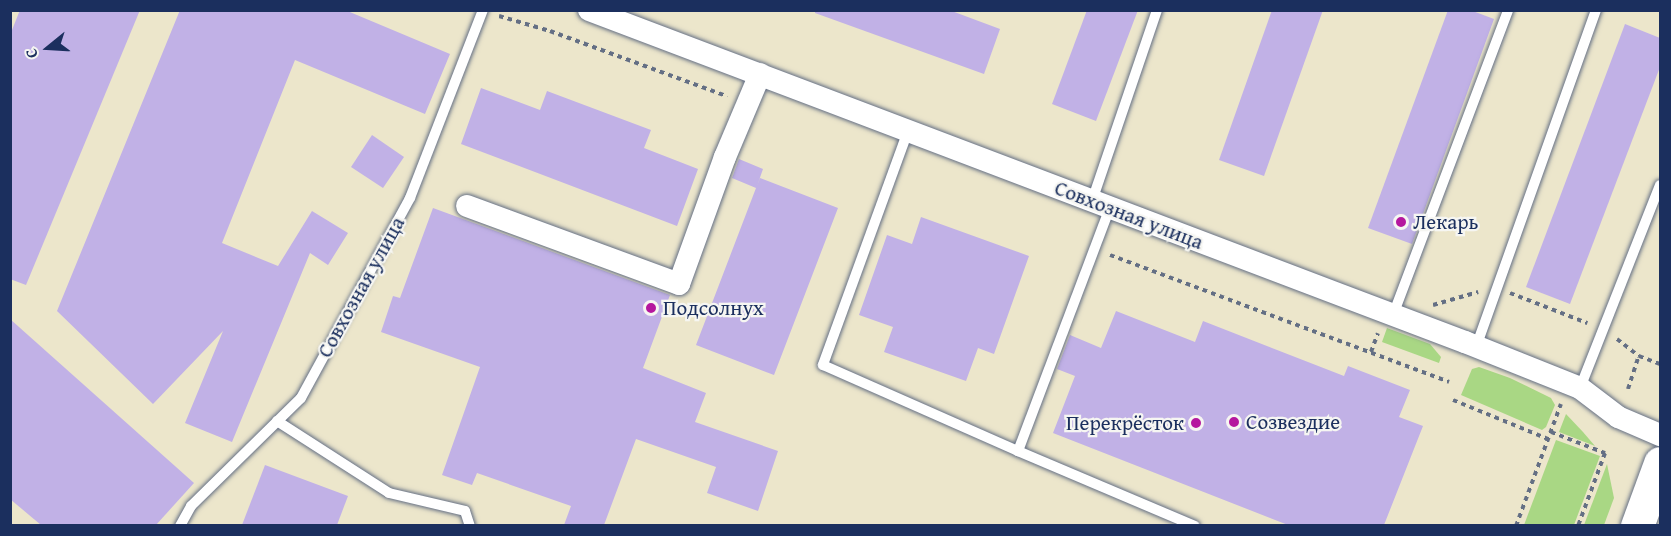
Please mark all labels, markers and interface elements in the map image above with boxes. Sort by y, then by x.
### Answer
north arrow [18,18,78,78]
text: С [18,46,44,62]
street label: Совхозная улица [1051,175,1207,255]
place label: Лекарь [1413,209,1478,235]
street label: Совхозная улица [312,212,410,362]
marker: Лекарь [1394,215,1408,229]
place label: Подсолнух [663,295,764,321]
marker: Подсолнух [644,301,658,315]
place label: Созвездие [1246,409,1340,435]
place label: Перекрёсток [1066,410,1184,436]
marker: Созвездие [1227,415,1241,429]
marker: Перекрёсток [1189,416,1203,430]

